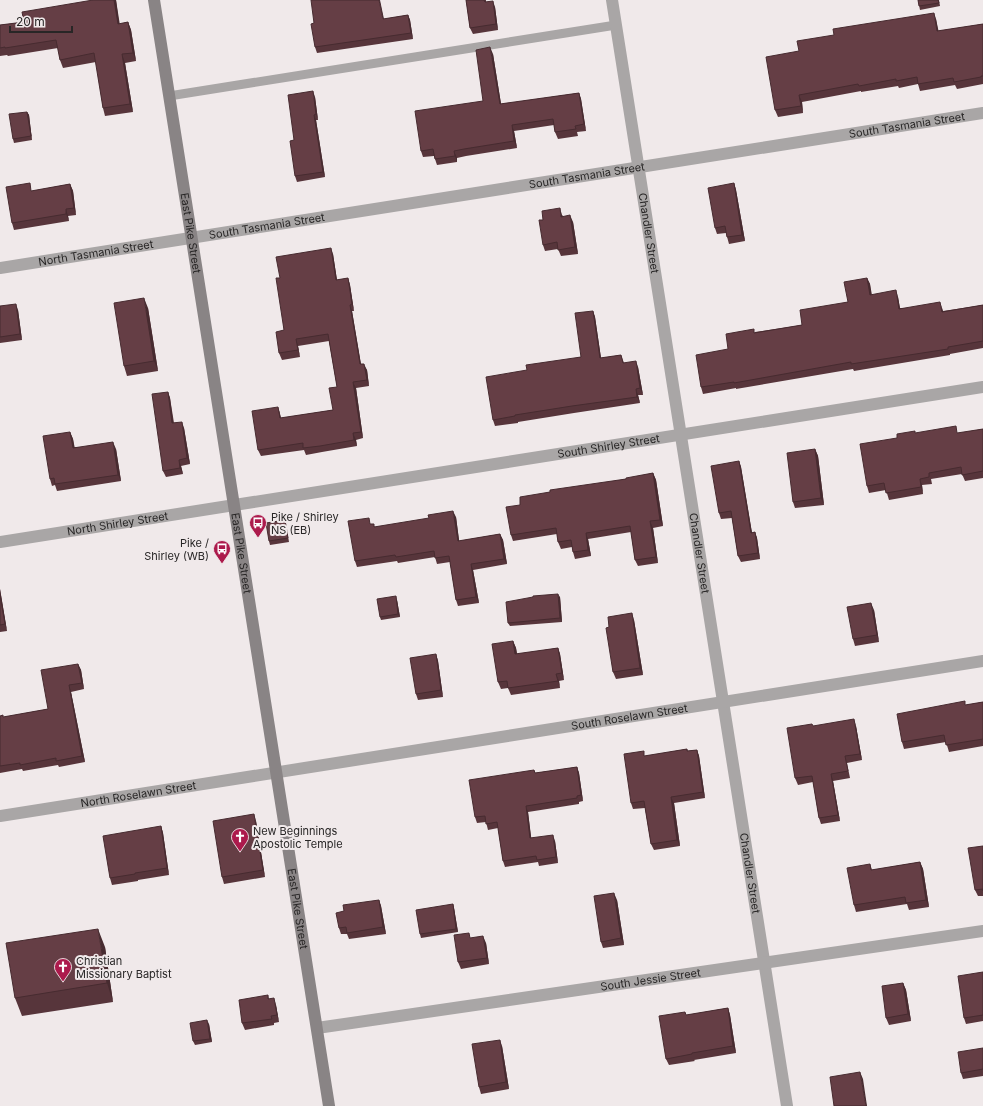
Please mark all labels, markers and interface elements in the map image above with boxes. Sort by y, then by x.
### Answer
scale bar [10,8,72,34]
text: 20 m [16,14,45,29]
street label: South Tasmania Street [848,109,966,141]
street label: South Tasmania Street [528,159,646,192]
street label: East Pike Street [178,192,204,275]
street label: Chandler Street [636,192,662,275]
street label: South Tasmania Street [208,210,326,242]
street label: North Tasmania Street [37,237,155,269]
street label: South Shirley Street [556,431,661,461]
street label: North Shirley Street [66,509,170,538]
place label: Pike / Shirley NS (EB) [271,510,339,537]
street label: East Pike Street [228,512,255,595]
street label: Chandler Street [686,512,713,595]
bus stop icon: Pike / Shirley NS (EB) [248,513,268,538]
place label: Pike / Shirley (WB) [144,536,209,563]
bus stop icon: Pike / Shirley (WB) [212,539,232,564]
street label: South Roselawn Street [570,701,689,733]
street label: North Roselawn Street [80,778,197,810]
place label: New Beginnings Apostolic Temple [253,824,343,851]
church icon: New Beginnings Apostolic Temple [230,827,250,852]
street label: Chandler Street [737,832,763,915]
street label: East Pike Street [285,867,311,950]
place label: Christian Missionary Baptist [76,954,172,981]
church icon: Christian Missionary Baptist [53,957,73,982]
street label: South Jessie Street [599,965,702,994]

